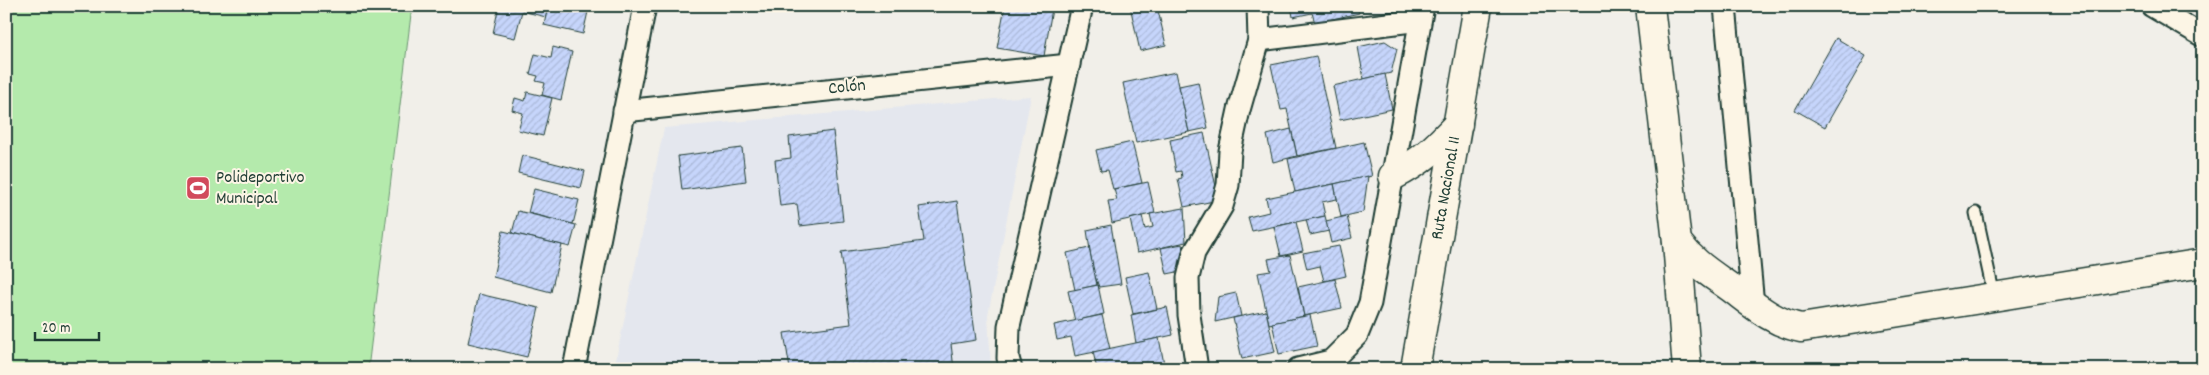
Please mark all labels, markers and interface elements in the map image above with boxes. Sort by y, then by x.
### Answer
street label: Colón [827,74,867,102]
street label: Ruta Nacional 11 [1426,134,1468,242]
place label: Polideportivo Municipal [216,166,305,212]
sports icon: Polideportivo Municipal [185,175,211,201]
scale bar [35,310,99,342]
text: 20 m [42,318,70,340]

